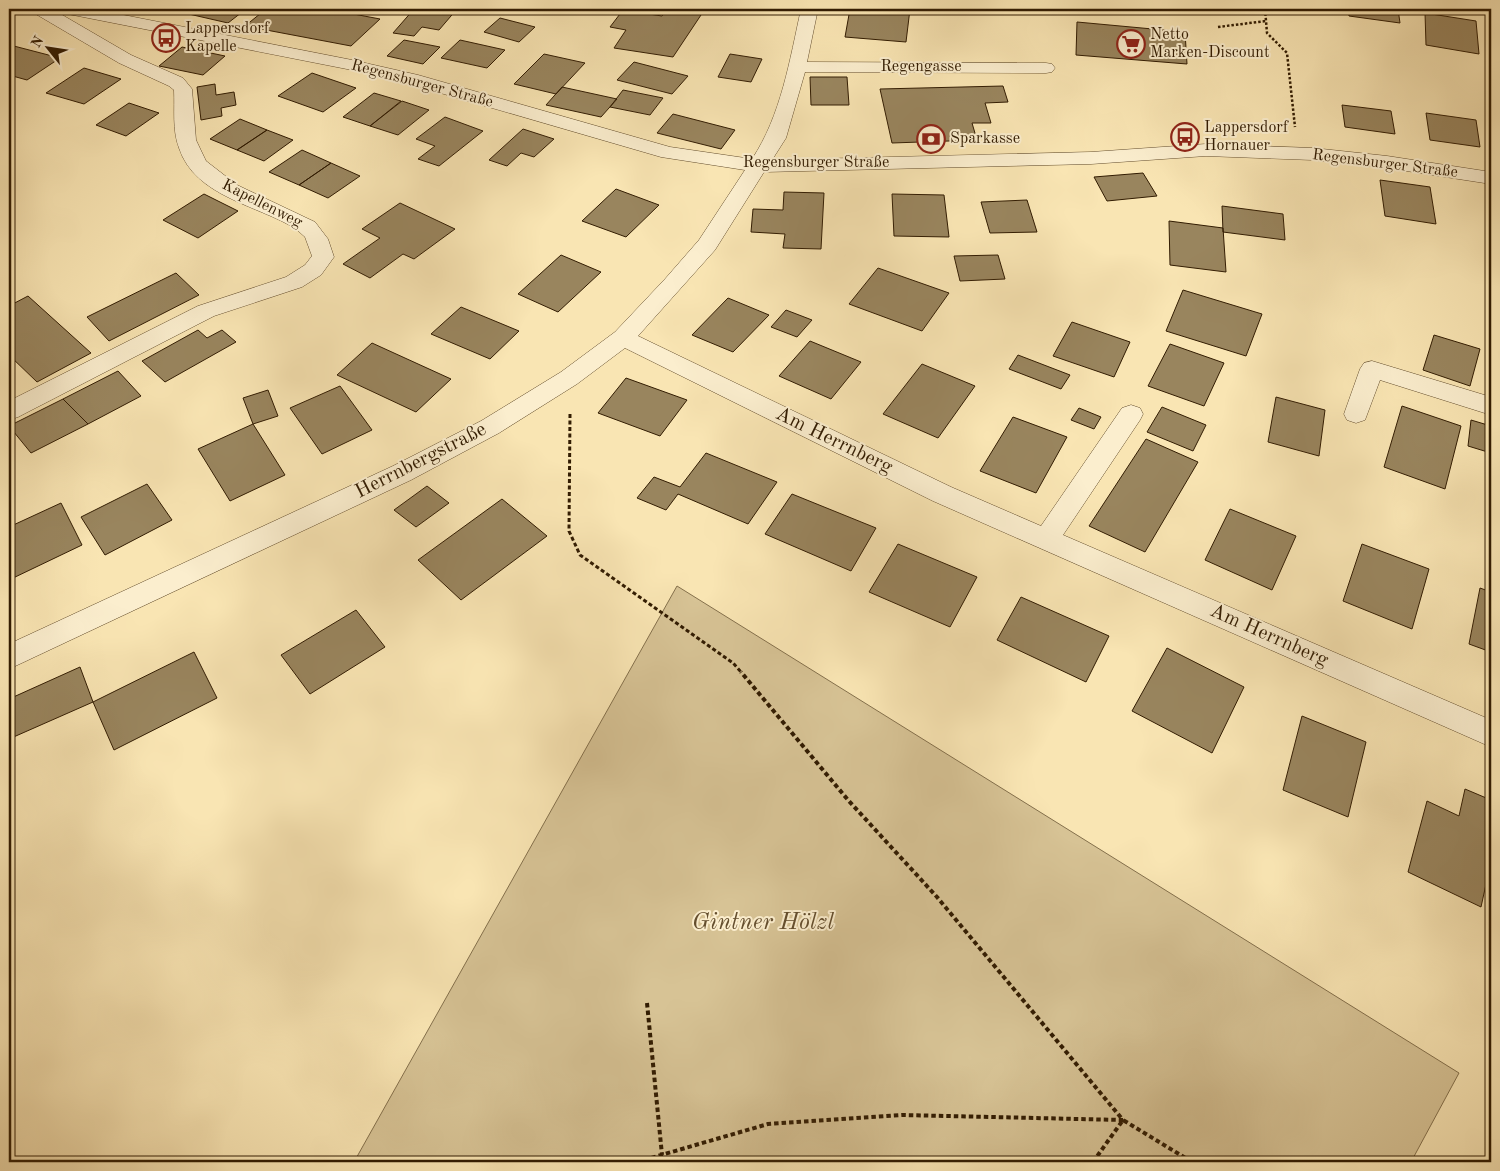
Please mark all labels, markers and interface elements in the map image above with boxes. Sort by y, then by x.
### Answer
place label: Lappersdorf Kapelle [185,21,270,55]
north arrow [22,22,72,72]
bus stop icon: Lappersdorf Kapelle [151,23,181,53]
place label: Netto Marken-Discount [1150,27,1270,61]
supermarket icon: Netto Marken-Discount [1116,29,1146,59]
text: N [29,34,46,50]
street label: Regensburger Straße [349,57,495,111]
street label: Regengasse [880,59,962,75]
place label: Lappersdorf Hornauer [1204,120,1289,154]
bus stop icon: Lappersdorf Hornauer [1170,122,1200,152]
bank icon: Sparkasse [916,124,946,154]
place label: Sparkasse [950,131,1020,147]
street label: Regensburger Straße [1311,147,1459,181]
street label: Regensburger Straße [743,155,889,171]
street label: Kapellenweg [219,177,305,231]
street label: Am Herrnberg [772,404,896,478]
street label: Herrnbergstraße [352,419,490,503]
street label: Am Herrnberg [1207,601,1331,671]
park label: Gintner Hölzl [692,911,834,935]

